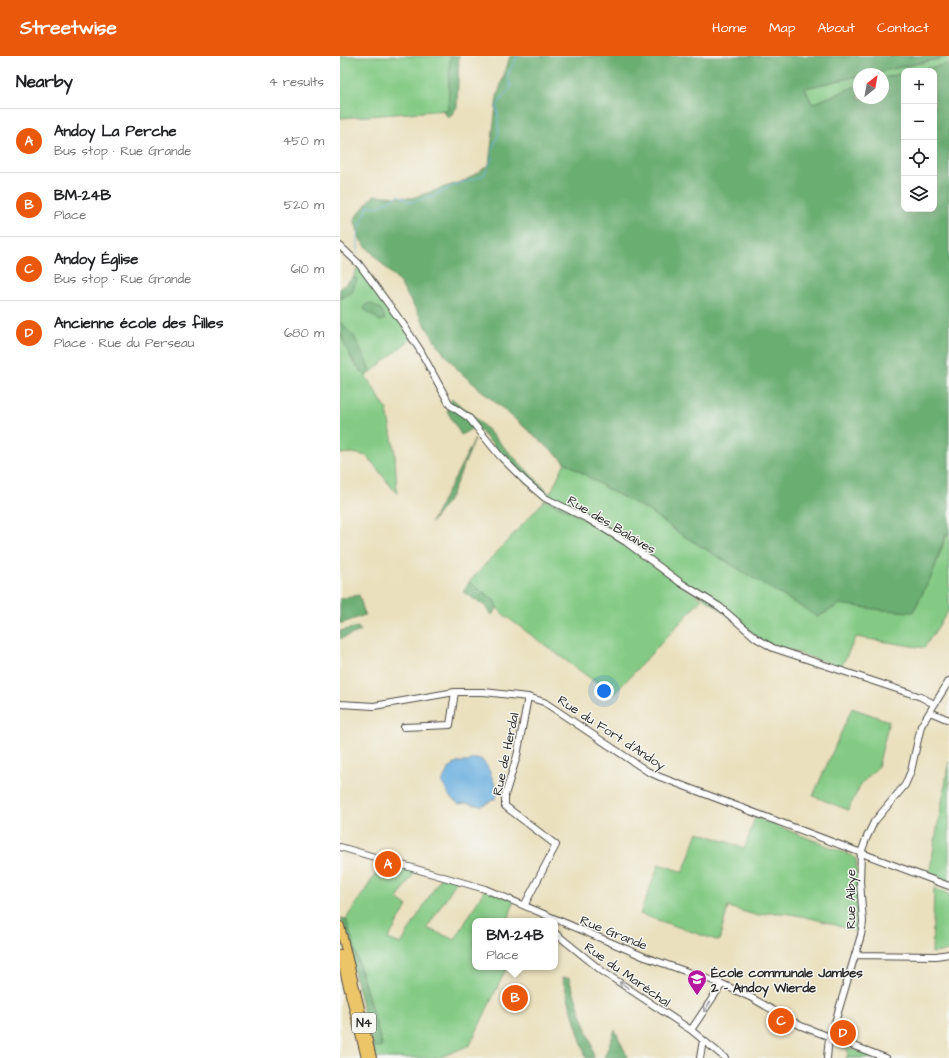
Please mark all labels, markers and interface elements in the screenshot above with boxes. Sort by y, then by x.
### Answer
text: Streetwise [20,15,117,42]
text: Home [712,18,747,38]
text: Map [769,18,795,38]
text: About [817,18,855,38]
text: Contact [877,18,929,38]
north arrow [853,68,889,104]
map controls [901,68,937,212]
button: + [901,68,937,104]
text: Nearby [16,70,73,94]
text: 4 results [269,73,324,91]
button: − [901,104,937,140]
text: Andoy La Perche [54,121,177,142]
text: A [25,132,33,150]
text: 450 m [282,132,324,150]
button: locate [901,140,937,176]
text: Bus stop · Rue Grande [54,142,191,160]
button: layers [901,176,937,212]
text: BM-24B [54,185,111,206]
text: B [24,196,34,214]
text: 520 m [284,196,324,214]
text: Place [54,206,86,224]
text: Andoy Église [54,249,138,270]
text: C [24,260,34,278]
text: 610 m [291,260,324,278]
text: Bus stop · Rue Grande [54,270,191,288]
text: Ancienne école des filles [54,313,224,334]
text: D [25,324,33,342]
text: 680 m [284,324,324,342]
text: Place · Rue du Perseau [54,334,194,352]
street label: Rue des Balaives [564,491,660,559]
your location [594,681,614,701]
street label: Rue du Fort d'Andoy [553,691,669,775]
street label: Rue de Herdal [488,711,524,797]
pin: A [375,849,401,879]
street label: Rue Aibye [842,869,861,929]
street label: Rue Grande [577,911,650,955]
popup [472,918,558,970]
text: BM-24B [486,925,544,946]
street label: Rue du Maréchal [581,938,674,1011]
text: Place [486,946,519,964]
place label: École communale Jambes 2 - Andoy Wierde [710,964,863,998]
school or university icon: École communale Jambes 2 - Andoy Wierde [686,968,708,996]
one-way arrow [618,981,630,989]
pin: B [502,983,528,1013]
one-way arrow [703,1001,711,1012]
pin: C [768,1006,794,1036]
road number: N4 [352,1013,376,1033]
pin: D [830,1018,856,1048]

